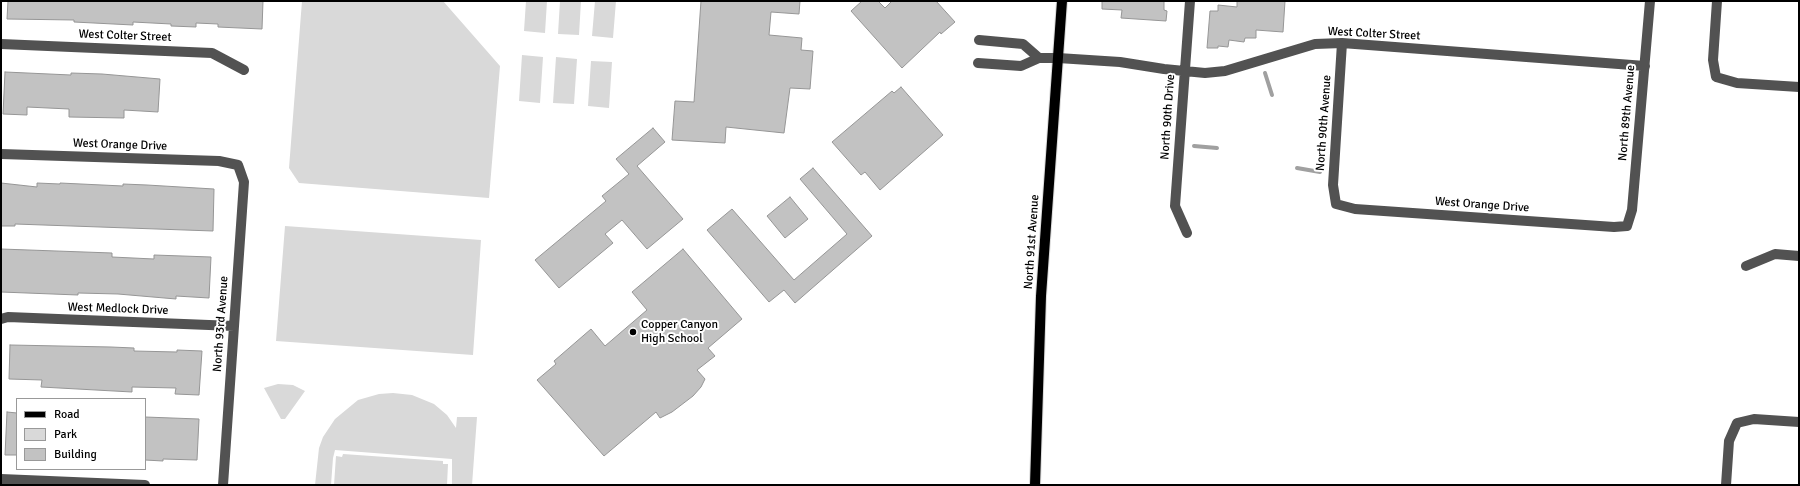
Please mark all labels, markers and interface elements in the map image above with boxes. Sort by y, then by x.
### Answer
street label: West Colter Street [1327,24,1421,44]
street label: West Colter Street [78,27,172,45]
street label: North 89th Avenue [1616,64,1638,162]
street label: North 90th Drive [1158,74,1178,160]
street label: North 90th Avenue [1313,74,1335,172]
street label: West Orange Drive [73,136,167,154]
street label: North 91st Avenue [1022,194,1042,290]
street label: West Orange Drive [1434,195,1530,215]
street label: North 93rd Avenue [210,275,232,373]
street label: West Medlock Drive [67,300,169,318]
place label: Copper Canyon High School [641,318,718,346]
marker: Copper Canyon High School [628,327,638,337]
legend [16,398,146,470]
text: Road [54,407,80,422]
text: Park [54,427,77,442]
text: Building [54,447,97,462]

